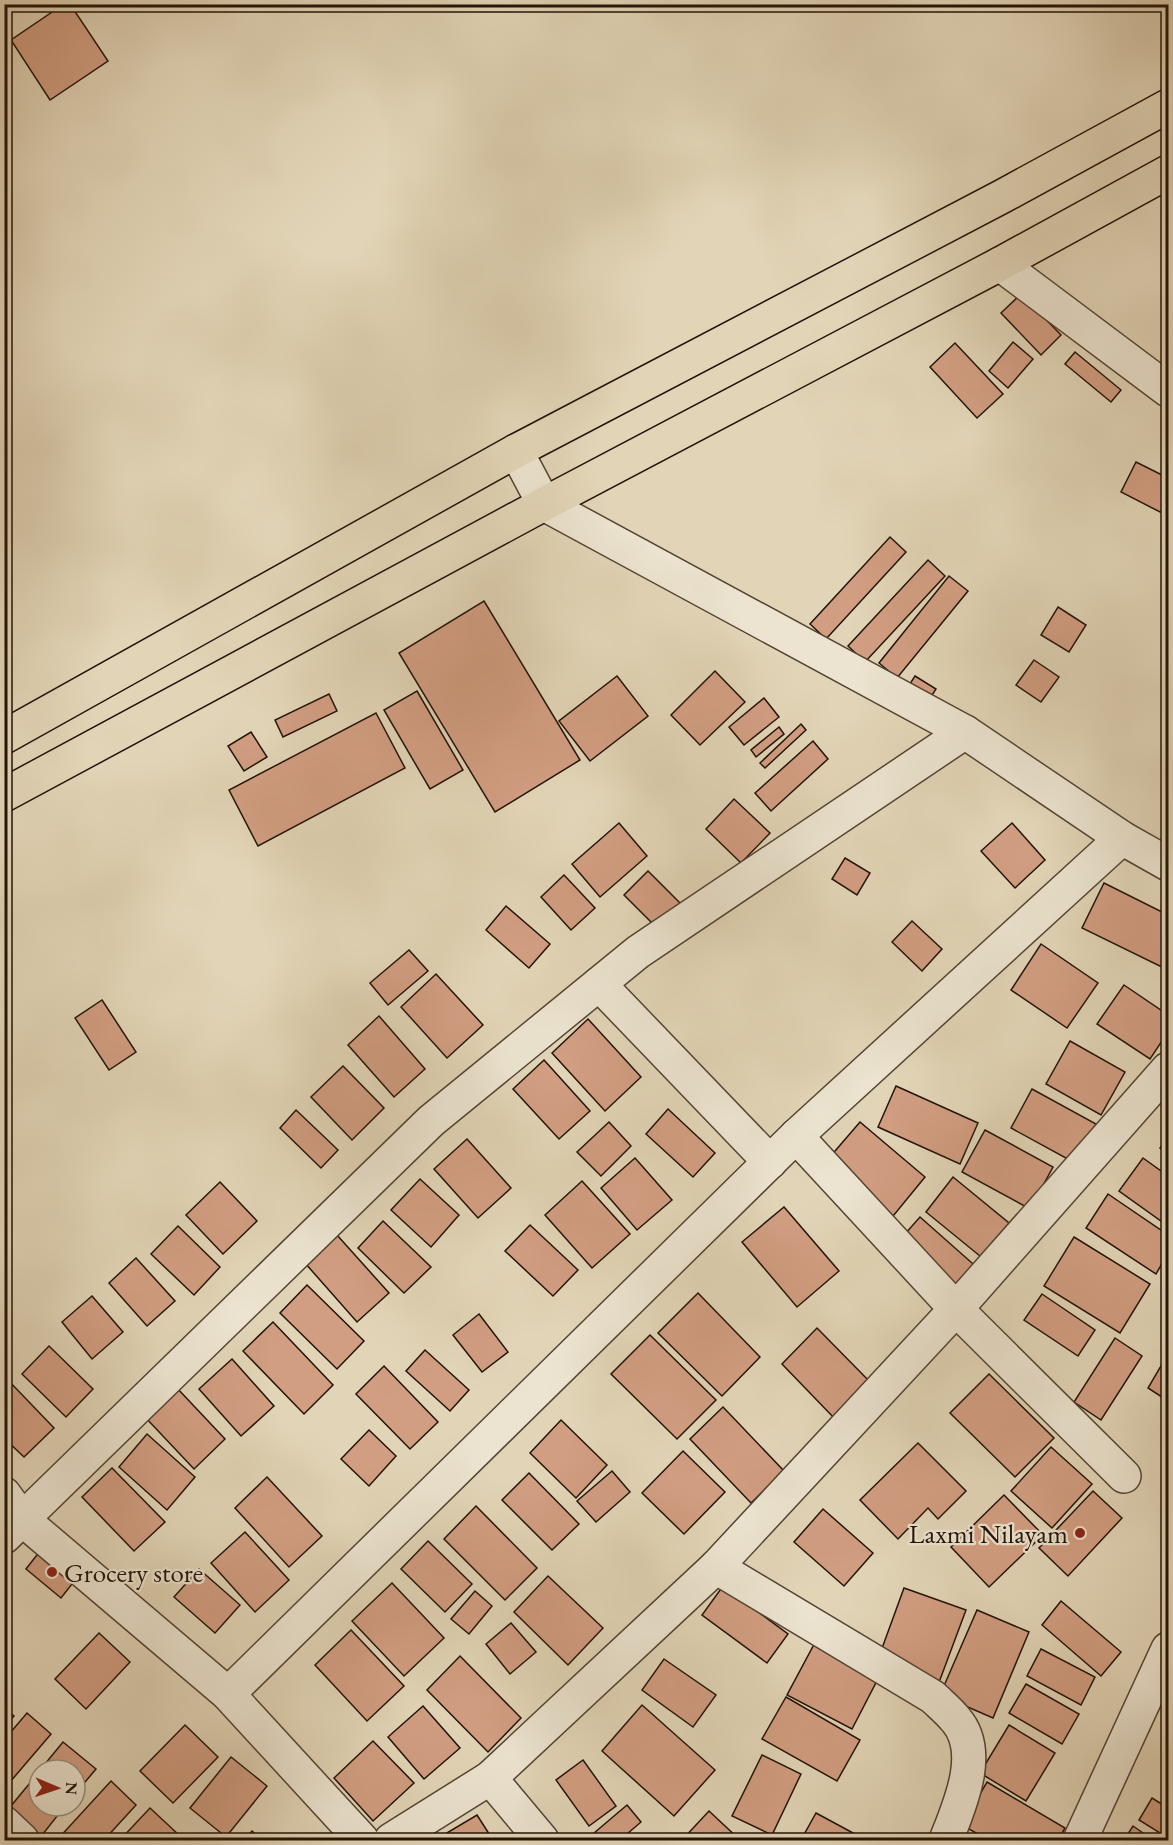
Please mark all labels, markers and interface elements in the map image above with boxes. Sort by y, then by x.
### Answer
place label: Laxmi Nilayam [909,1516,1068,1551]
marker: Laxmi Nilayam [1073,1526,1087,1540]
place label: Grocery store [64,1555,203,1590]
marker: Grocery store [45,1565,59,1579]
north arrow [27,1758,87,1818]
text: N [61,1782,82,1795]

